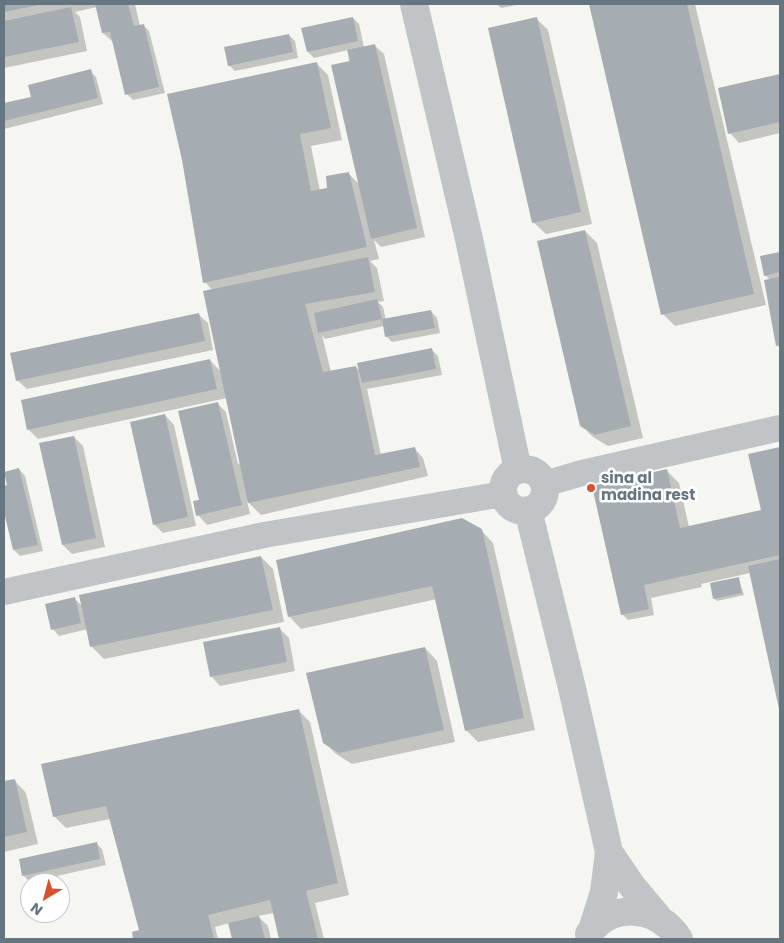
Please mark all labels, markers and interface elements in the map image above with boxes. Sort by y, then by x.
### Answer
place label: sina al madina rest [601,470,695,505]
marker: sina al madina rest [585,482,597,494]
north arrow [20,873,70,923]
text: N [26,898,47,920]

